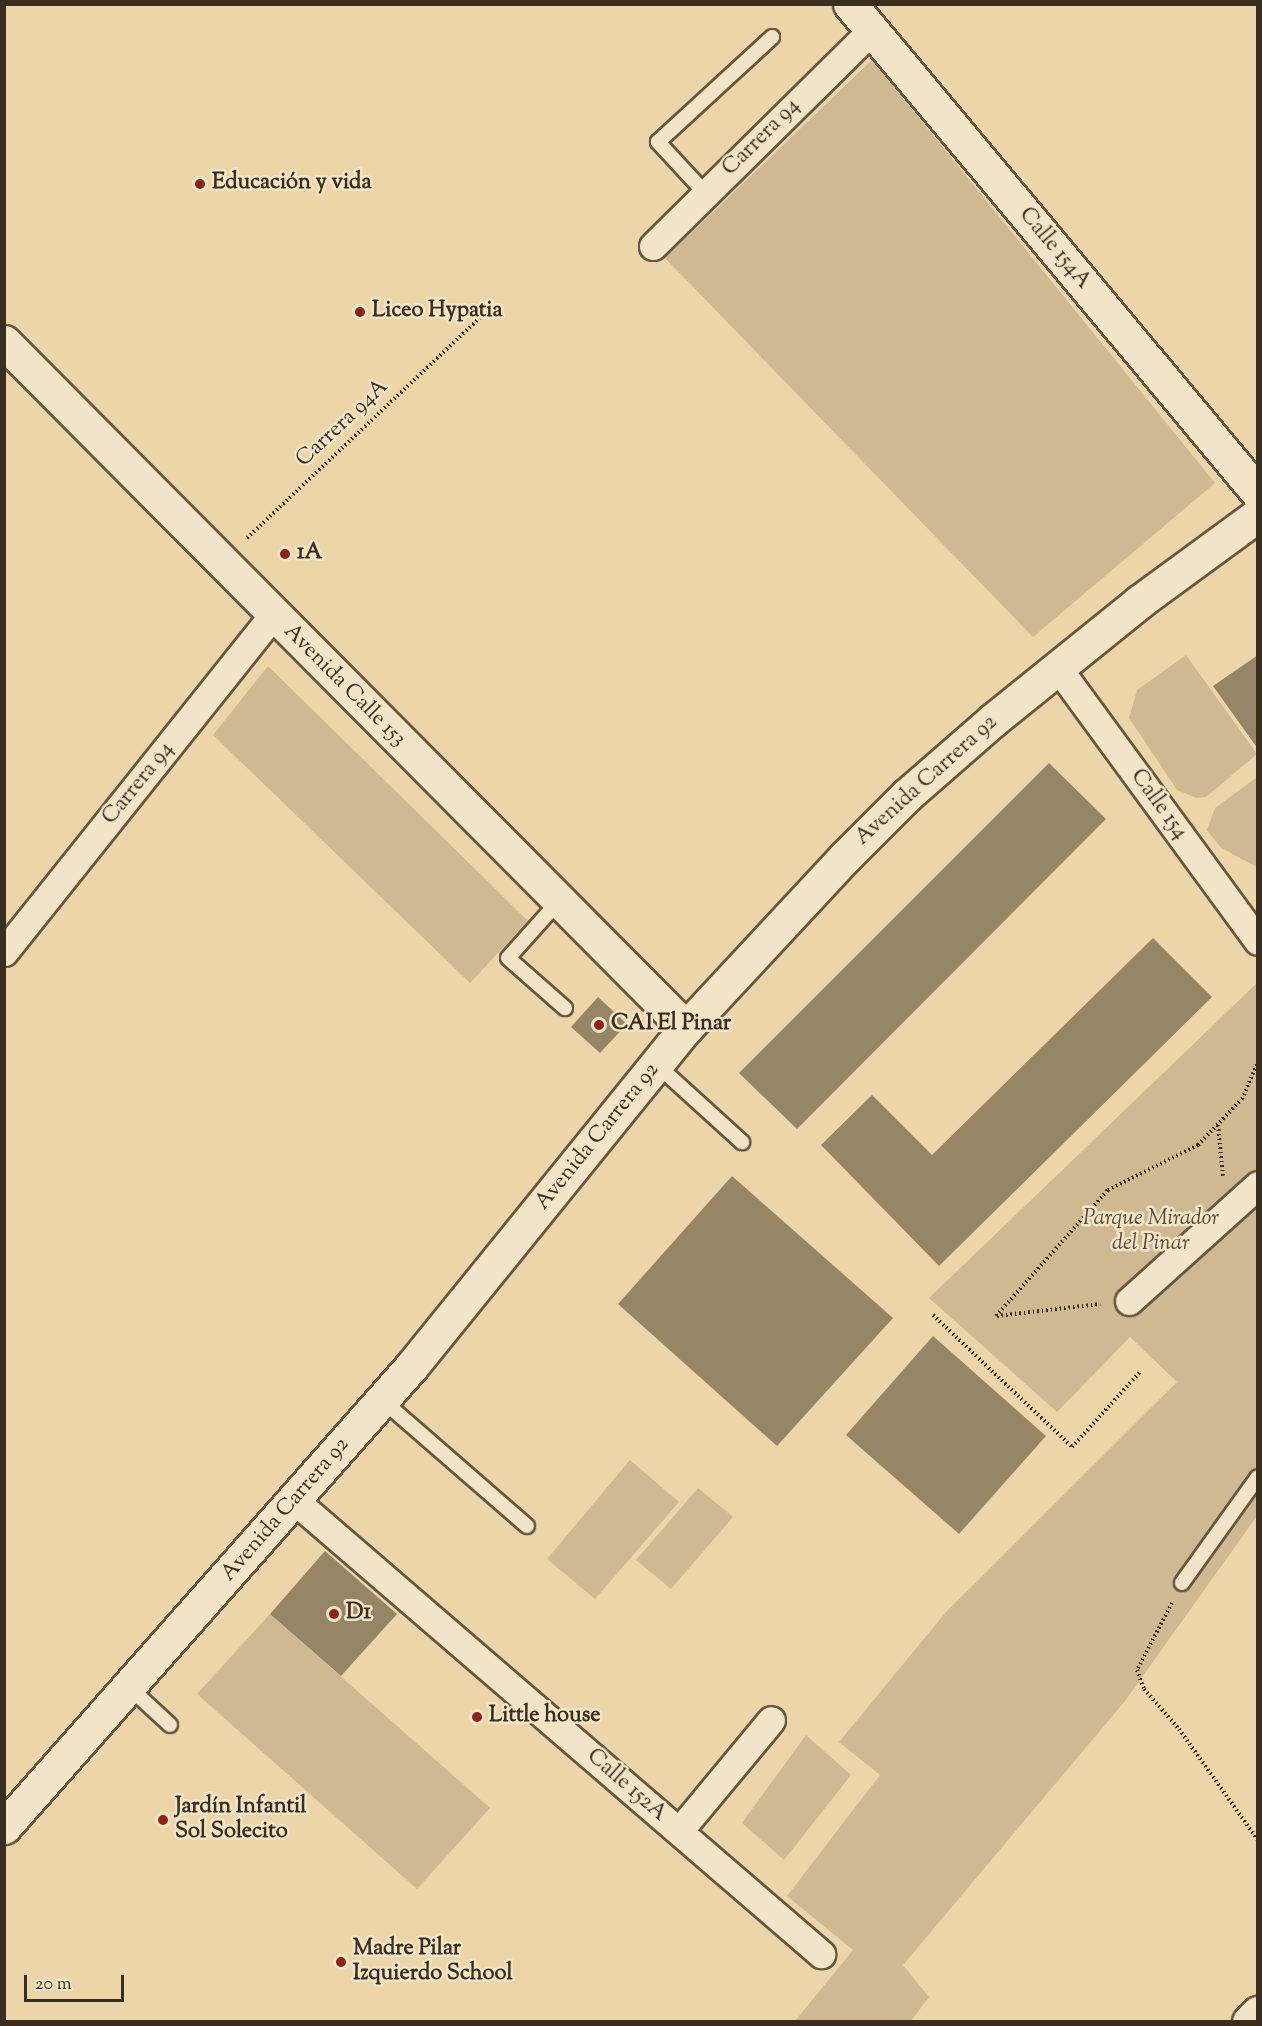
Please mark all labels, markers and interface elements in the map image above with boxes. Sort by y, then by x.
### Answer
street label: Carrera 94 [718,94,806,182]
place label: Educación y vida [212,171,372,197]
marker: Educación y vida [193,177,207,191]
street label: Calle 154A [1012,203,1096,295]
place label: Liceo Hypatia [372,299,503,325]
marker: Liceo Hypatia [353,305,367,319]
street label: Carrera 94A [291,375,395,473]
place label: 1A [297,541,322,567]
marker: 1A [278,547,292,561]
street label: Avenida Calle 153 [277,619,411,753]
street label: Avenida Carrera 92 [850,710,1004,852]
street label: Carrera 94 [98,737,180,831]
street label: Calle 154 [1124,765,1192,845]
place label: CAI El Pinar [611,1012,731,1038]
marker: CAI El Pinar [592,1018,606,1032]
street label: Avenida Carrera 92 [530,1058,666,1216]
park label: Parque Mirador del Pinar [1083,1206,1219,1258]
street label: Avenida Carrera 92 [216,1433,356,1587]
place label: D1 [346,1601,371,1627]
marker: D1 [327,1607,341,1621]
place label: Little house [489,1704,601,1730]
marker: Little house [470,1710,484,1724]
street label: Calle 152A [580,1744,672,1828]
place label: Jardín Infantil Sol Solecito [175,1794,306,1846]
marker: Jardín Infantil Sol Solecito [156,1813,170,1827]
place label: Madre Pilar Izquierdo School [353,1936,513,1988]
marker: Madre Pilar Izquierdo School [334,1955,348,1969]
scale bar [27,1963,128,2001]
text: 20 m [35,1972,72,1998]

